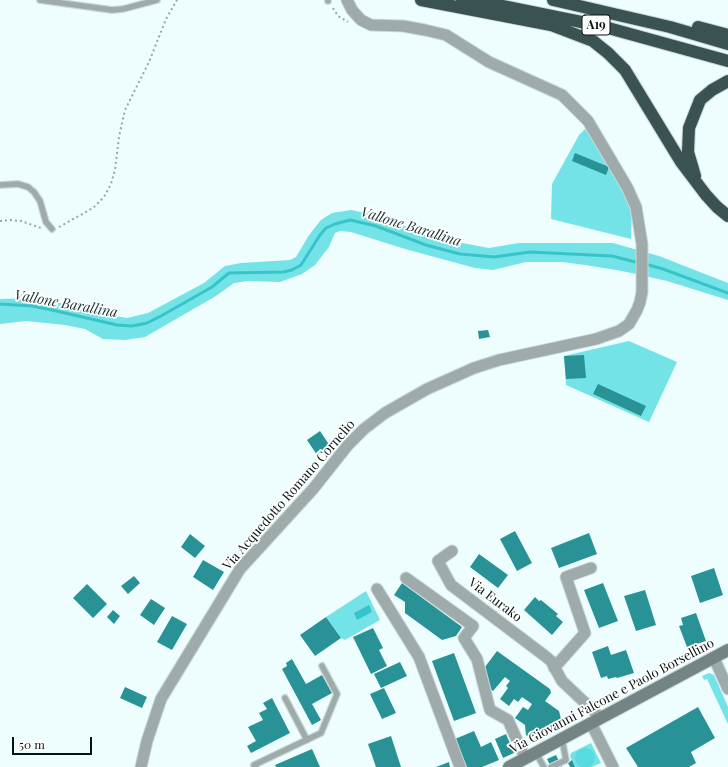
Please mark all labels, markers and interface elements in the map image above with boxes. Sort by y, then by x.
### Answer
road number: A19 [582,15,610,35]
water label: Vallone Barallina [359,204,463,250]
water label: Vallone Barallina [13,287,119,321]
street label: Via Acquedotto Romano Cornelio [220,417,358,573]
street label: Via Eurako [465,575,525,625]
street label: Via Giovanni Falcone e Paolo Borsellino [507,635,717,757]
scale bar [14,729,94,755]
text: 50 m [19,736,45,752]

